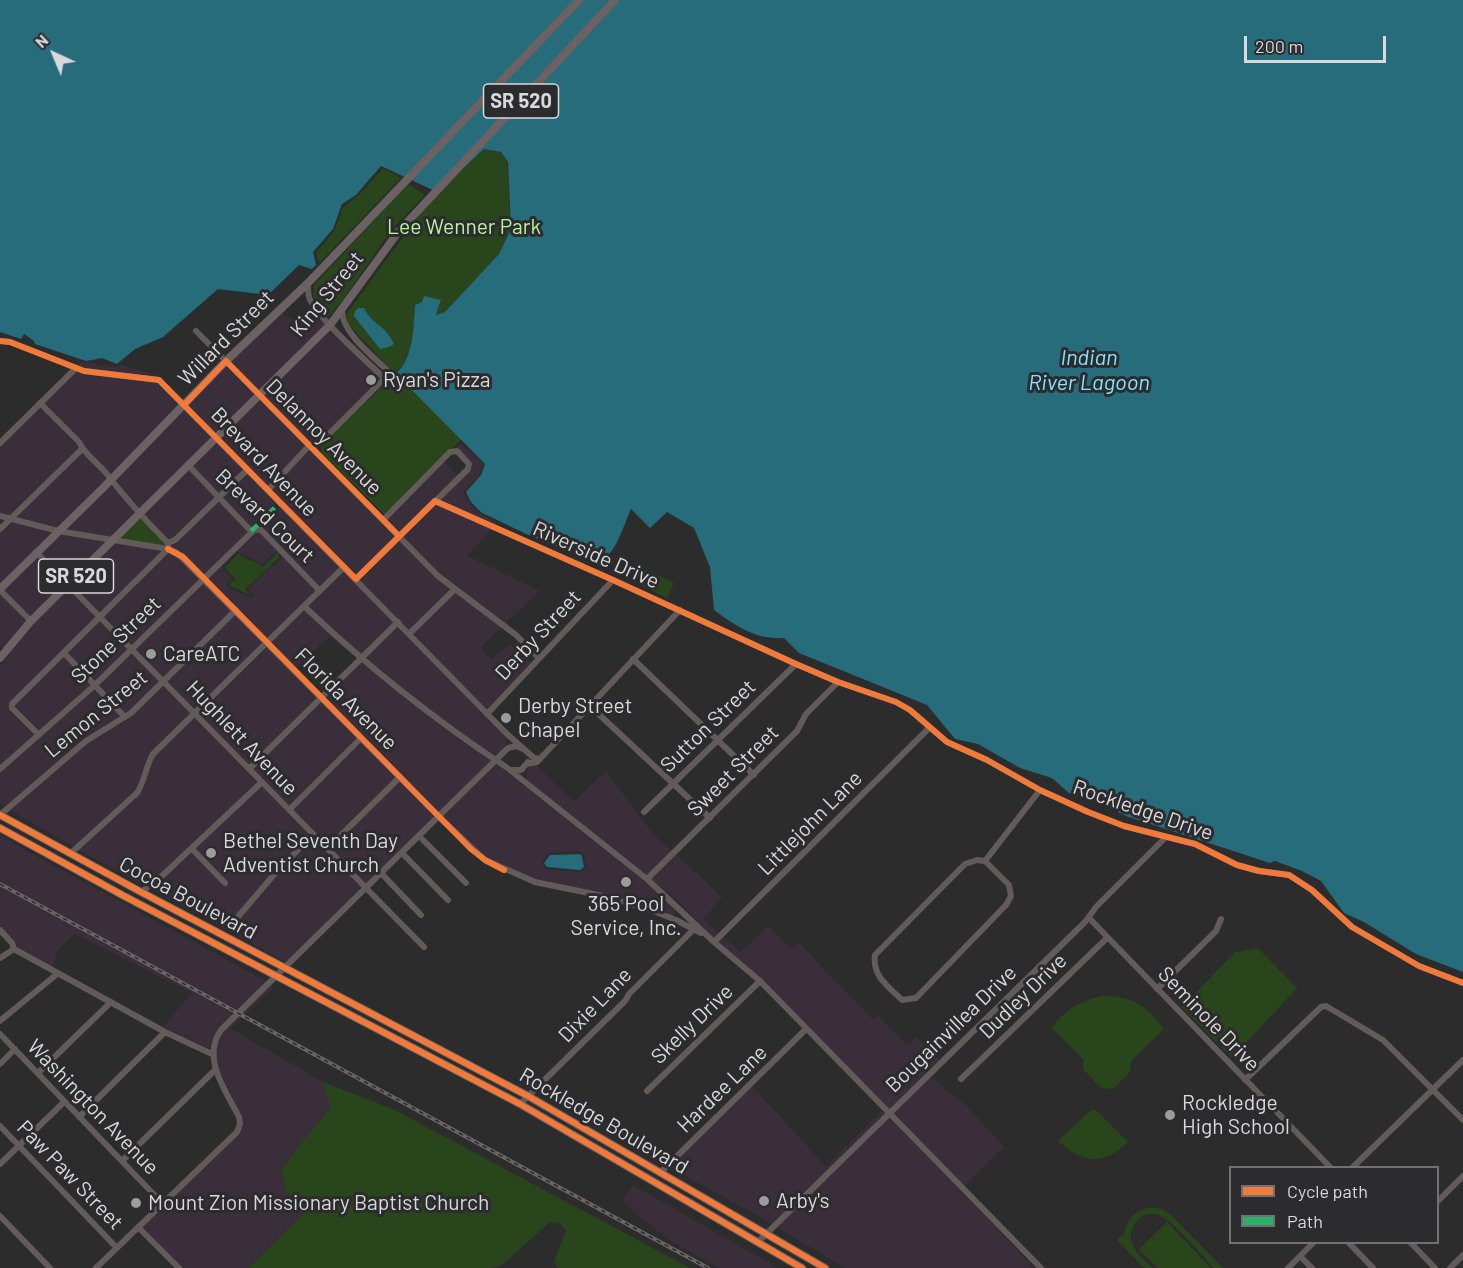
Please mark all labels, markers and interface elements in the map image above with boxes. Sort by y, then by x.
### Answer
north arrow [24,24,84,84]
scale bar [1247,24,1390,62]
text: N [31,30,52,51]
text: 200 m [1255,35,1303,57]
road number: SR 520 [484,84,558,118]
park label: Lee Wenner Park [387,214,541,240]
street label: King Street [285,246,369,342]
street label: Willard Street [173,285,279,391]
water label: Indian River Lagoon [1028,345,1150,396]
place label: Ryan's Pizza [383,367,490,393]
marker: Ryan's Pizza [364,373,378,387]
street label: Delannoy Avenue [261,374,387,500]
street label: Brevard Avenue [206,402,322,522]
street label: Brevard Court [210,464,320,568]
street label: Riverside Drive [529,516,663,594]
road number: SR 520 [38,559,113,593]
street label: Derby Street [490,585,586,685]
street label: Stone Street [66,591,166,689]
place label: CareATC [163,641,240,667]
street label: Florida Avenue [290,643,402,755]
marker: CareATC [144,647,158,661]
street label: Lemon Street [40,665,152,763]
street label: Sutton Street [655,674,761,778]
street label: Hughlett Avenue [181,675,303,801]
place label: Derby Street Chapel [518,693,632,743]
marker: Derby Street Chapel [499,711,513,725]
street label: Sweet Street [682,720,784,822]
street label: Littlejohn Lane [753,766,867,880]
street label: Rockledge Drive [1070,774,1216,846]
place label: Bethel Seventh Day Adventist Church [223,828,398,878]
marker: Bethel Seventh Day Adventist Church [204,846,218,860]
street label: Cocoa Boulevard [115,851,261,945]
marker: 365 Pool Service, Inc. [619,875,633,889]
place label: 365 Pool Service, Inc. [570,891,682,941]
street label: Dudley Drive [974,948,1072,1044]
street label: Bougainvillea Drive [880,960,1022,1098]
street label: Seminole Drive [1153,961,1265,1077]
street label: Dixie Lane [553,962,637,1048]
street label: Skelly Drive [646,979,738,1069]
street label: Washington Avenue [22,1034,164,1180]
street label: Hardee Lane [672,1040,772,1138]
street label: Rockledge Boulevard [515,1062,693,1180]
place label: Rockledge High School [1182,1090,1290,1140]
marker: Rockledge High School [1163,1108,1177,1122]
street label: Paw Paw Street [12,1115,128,1235]
legend [1229,1166,1439,1244]
text: Cycle path [1287,1180,1368,1202]
place label: Arby's [776,1188,830,1214]
place label: Mount Zion Missionary Baptist Church [148,1190,489,1216]
marker: Arby's [757,1194,771,1208]
marker: Mount Zion Missionary Baptist Church [129,1196,143,1210]
text: Path [1287,1210,1323,1232]

